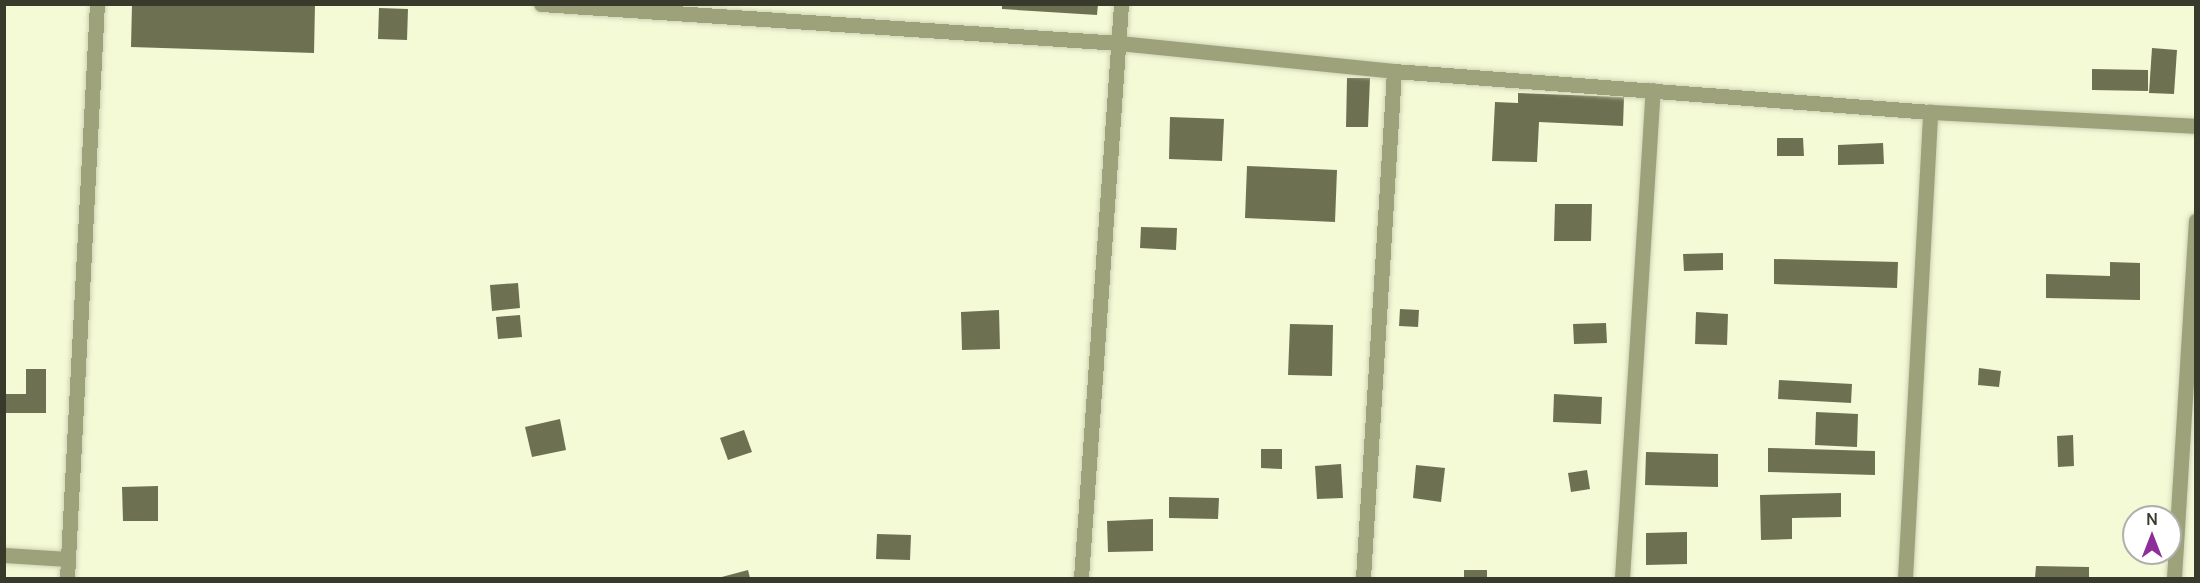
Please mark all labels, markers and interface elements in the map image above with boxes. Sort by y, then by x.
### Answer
north arrow [2122,505,2182,565]
text: N [2146,508,2158,530]

